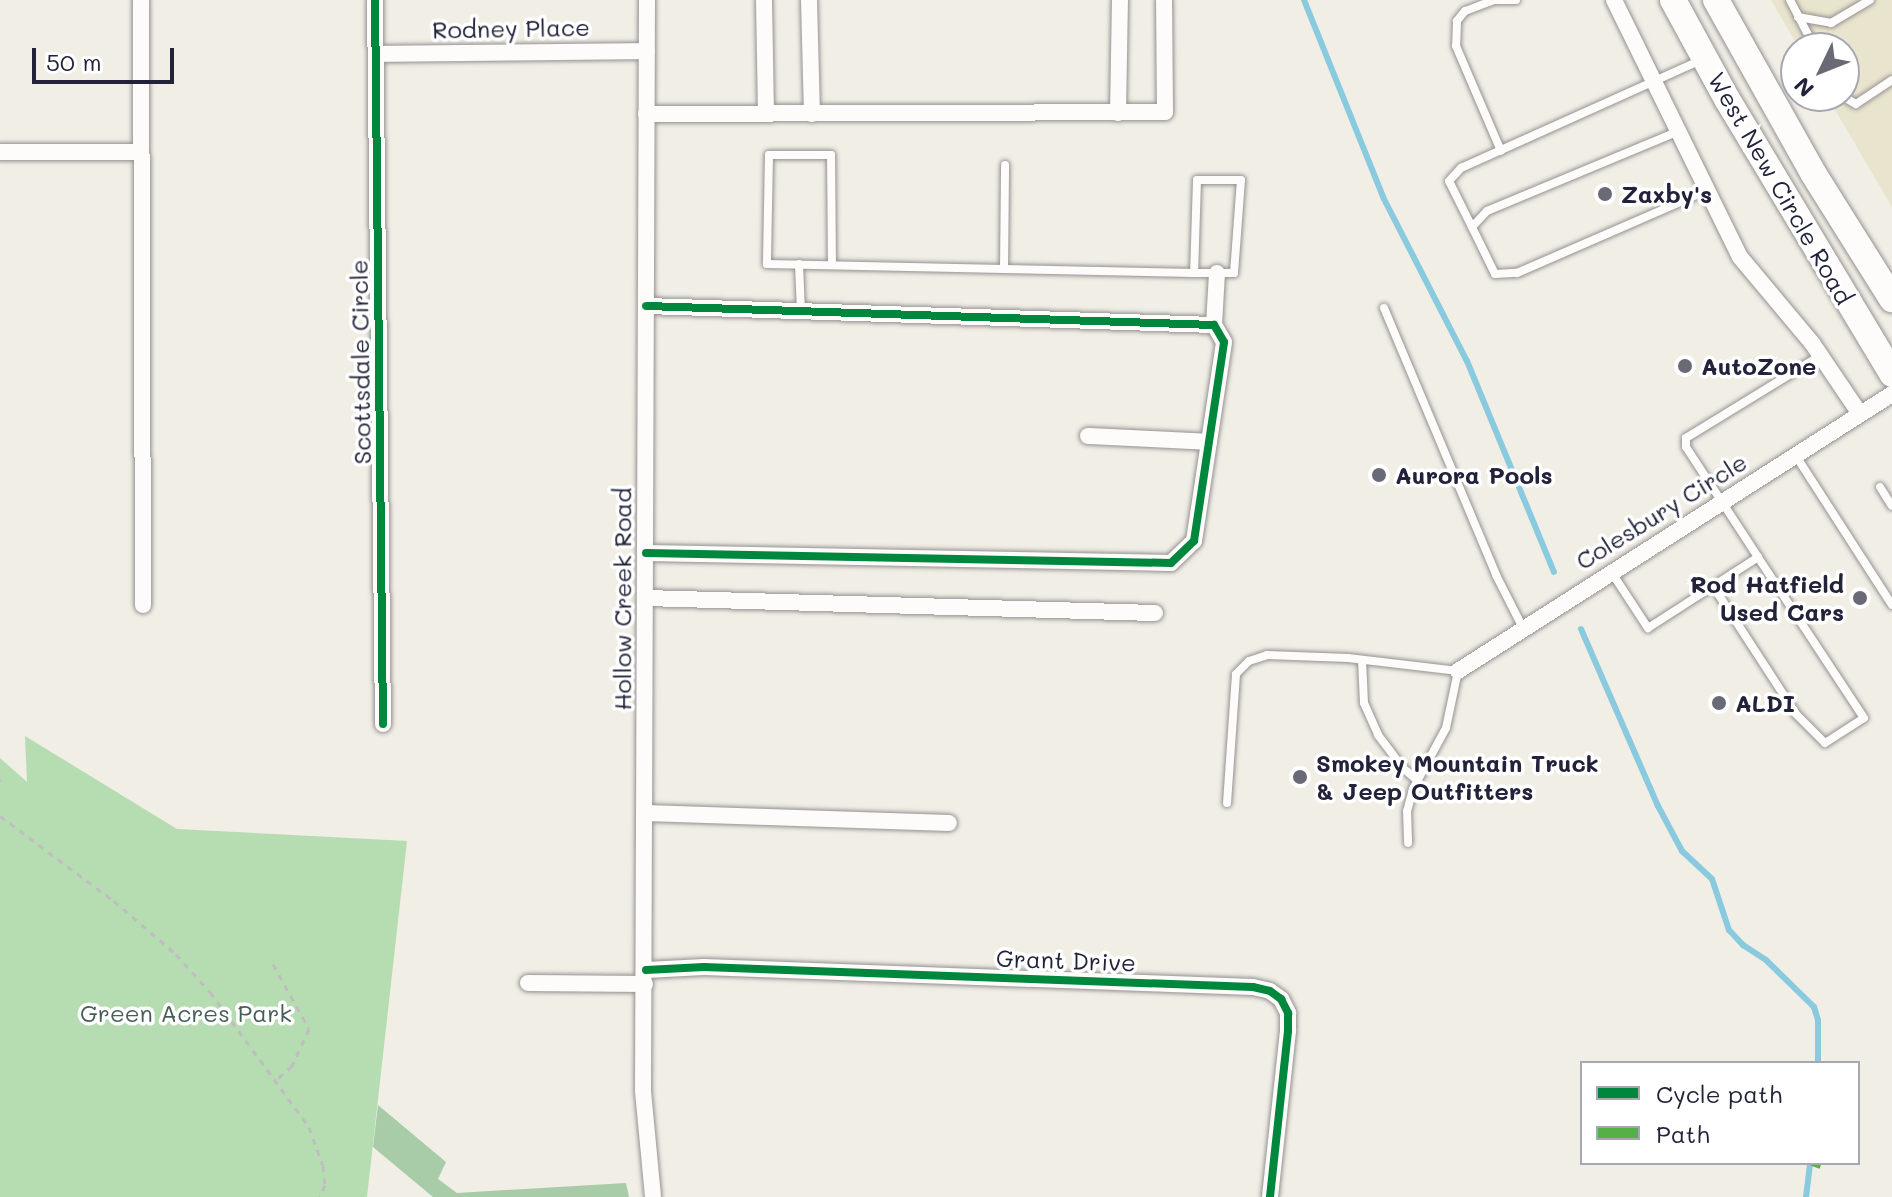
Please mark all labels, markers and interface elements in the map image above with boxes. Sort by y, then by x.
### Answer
street label: Rodney Place [432,12,590,44]
scale bar [36,32,178,82]
north arrow [1780,32,1860,112]
text: 50 m [46,46,102,77]
street label: West New Circle Road [1703,67,1859,309]
place label: Zaxby's [1621,180,1712,208]
marker: Zaxby's [1596,185,1614,203]
street label: Scottsdale Circle [344,259,376,465]
place label: AutoZone [1701,352,1816,380]
marker: AutoZone [1676,357,1694,375]
street label: Colesbury Circle [1570,447,1752,575]
place label: Aurora Pools [1395,461,1553,489]
marker: Aurora Pools [1370,466,1388,484]
street label: Hollow Creek Road [608,487,636,711]
place label: Rod Hatfield Used Cars [1690,570,1844,626]
marker: Rod Hatfield Used Cars [1851,589,1869,607]
place label: ALDI [1735,689,1795,717]
marker: ALDI [1710,694,1728,712]
place label: Smokey Mountain Truck & Jeep Outfitters [1316,749,1599,805]
marker: Smokey Mountain Truck & Jeep Outfitters [1291,768,1309,786]
street label: Grant Drive [996,943,1136,977]
park label: Green Acres Park [80,999,292,1027]
legend [1580,1061,1860,1165]
text: Cycle path [1656,1078,1782,1109]
text: Path [1656,1118,1710,1149]

